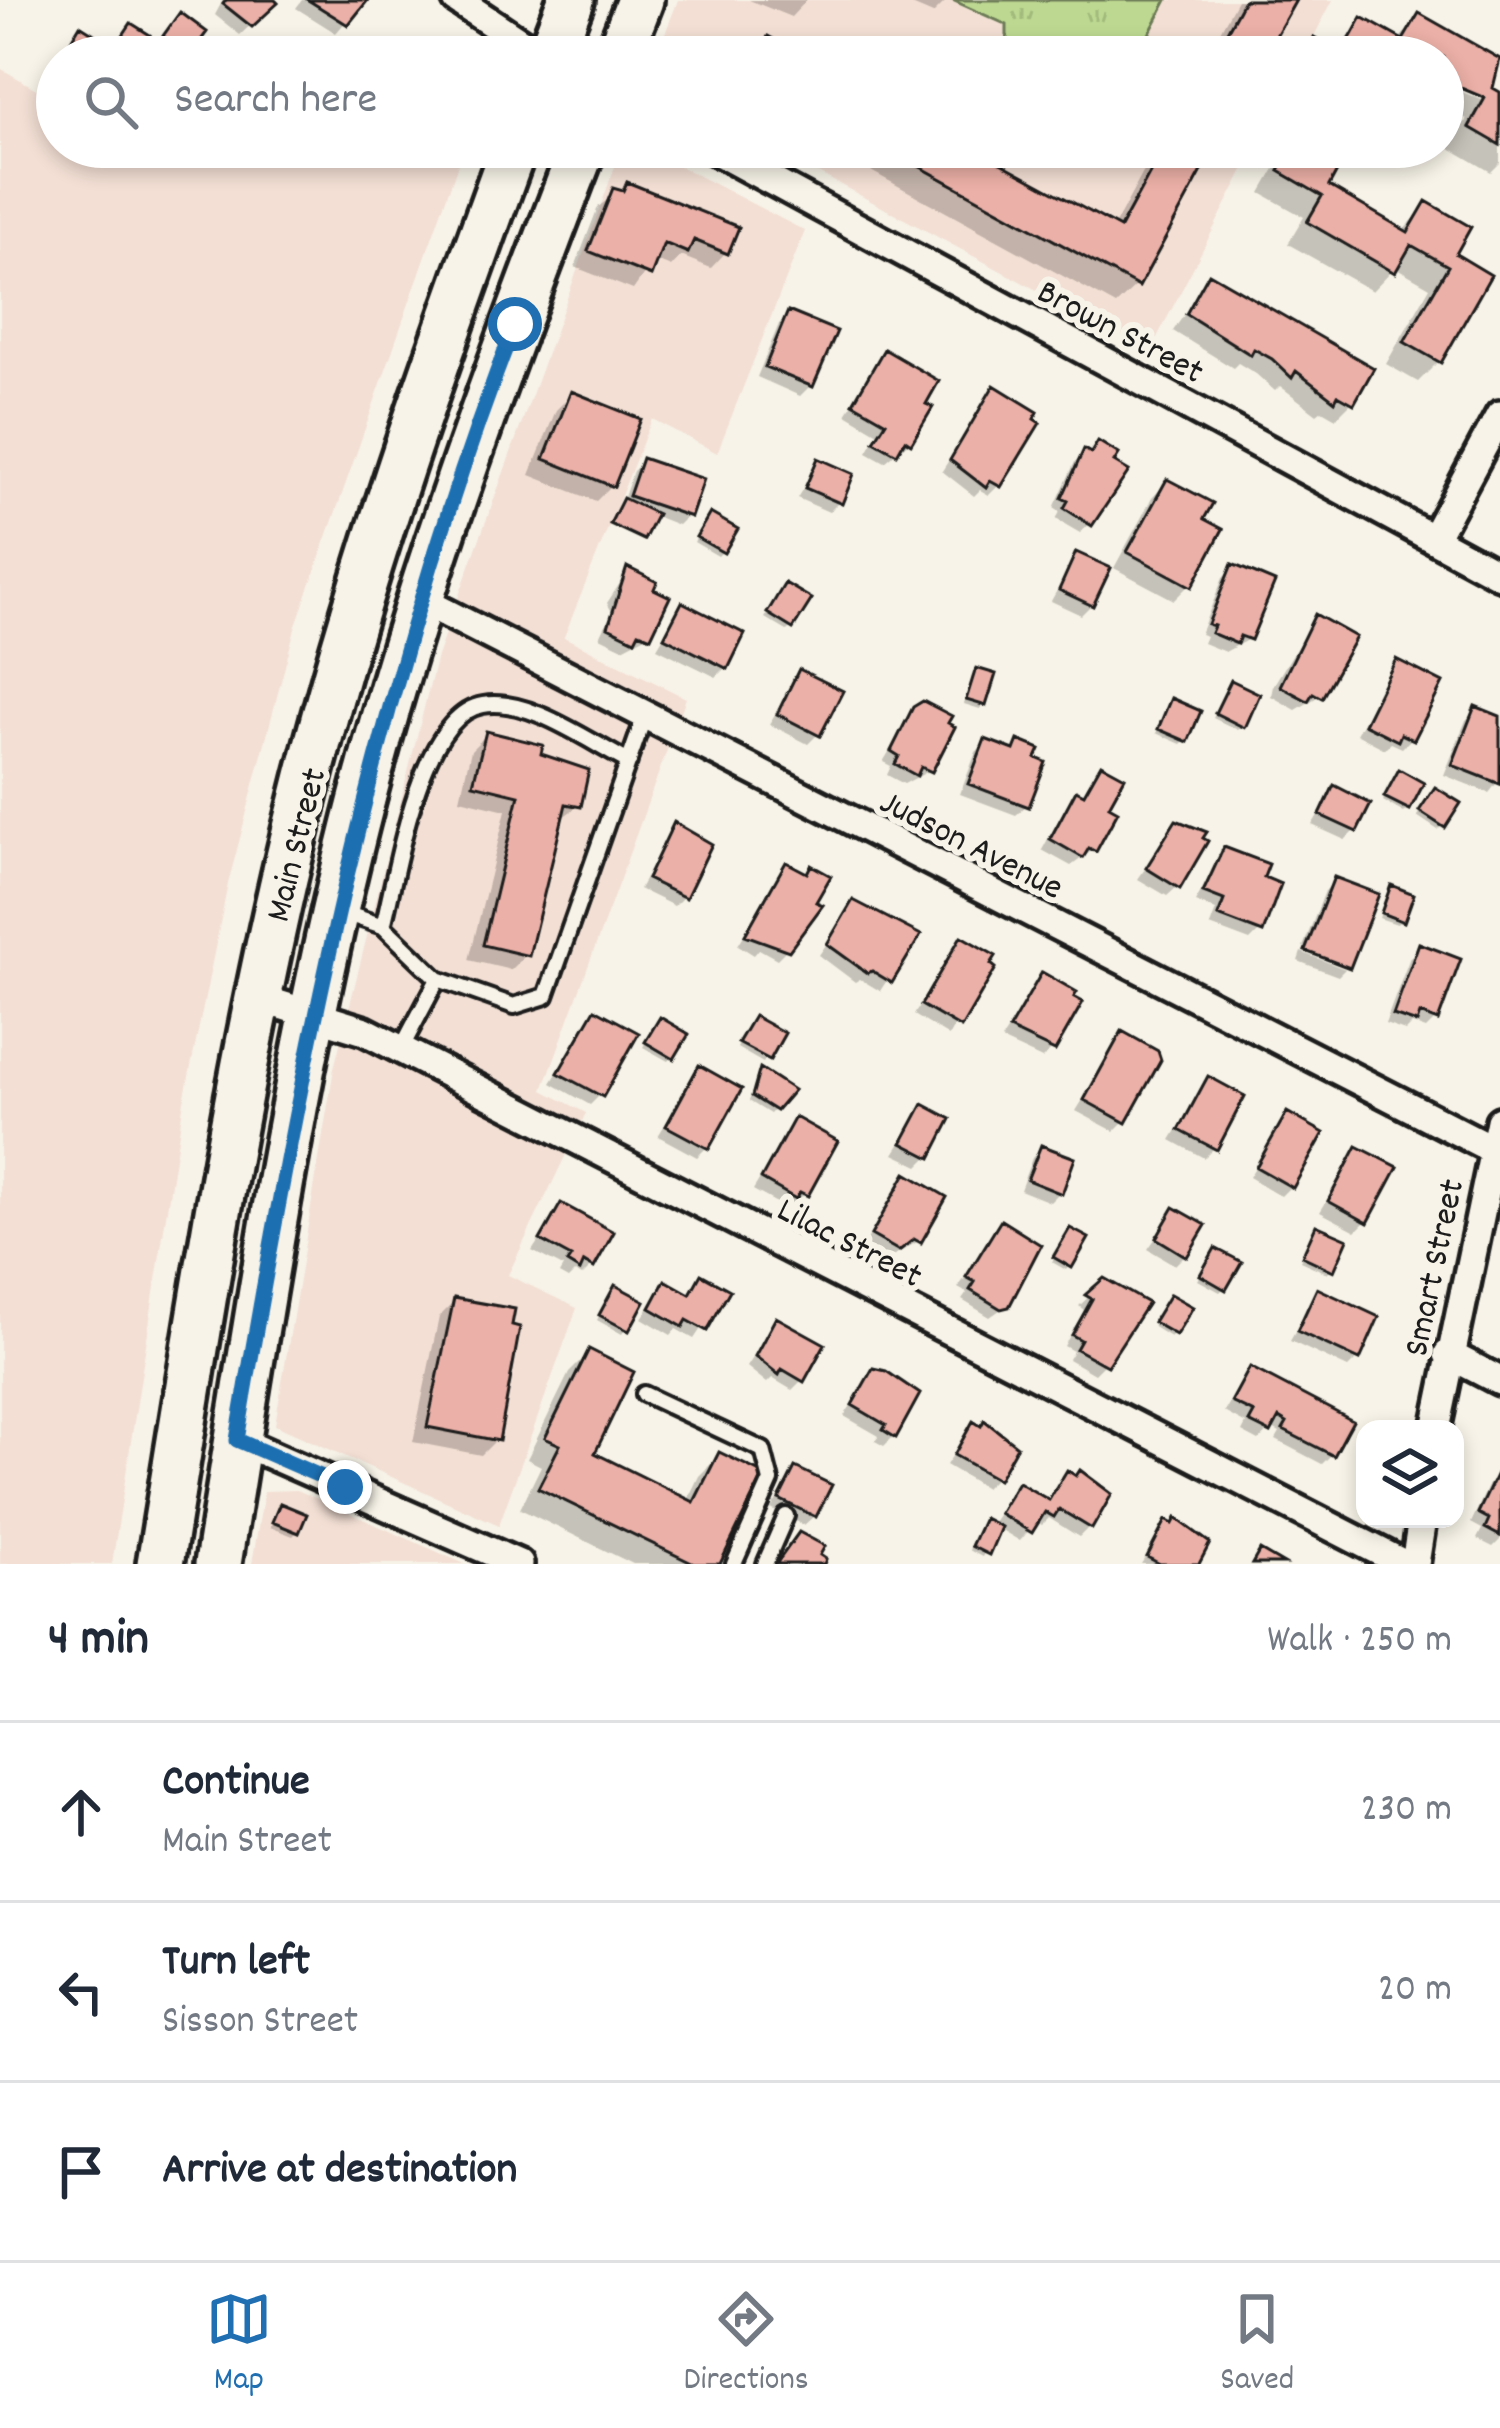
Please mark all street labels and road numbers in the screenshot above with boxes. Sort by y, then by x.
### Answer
street label: Brown Street [1027,269,1212,400]
street label: Main Street [255,763,343,928]
street label: Judson Avenue [869,779,1071,916]
street label: Smart Street [1393,1175,1481,1362]
street label: Lilac Street [767,1187,930,1304]

